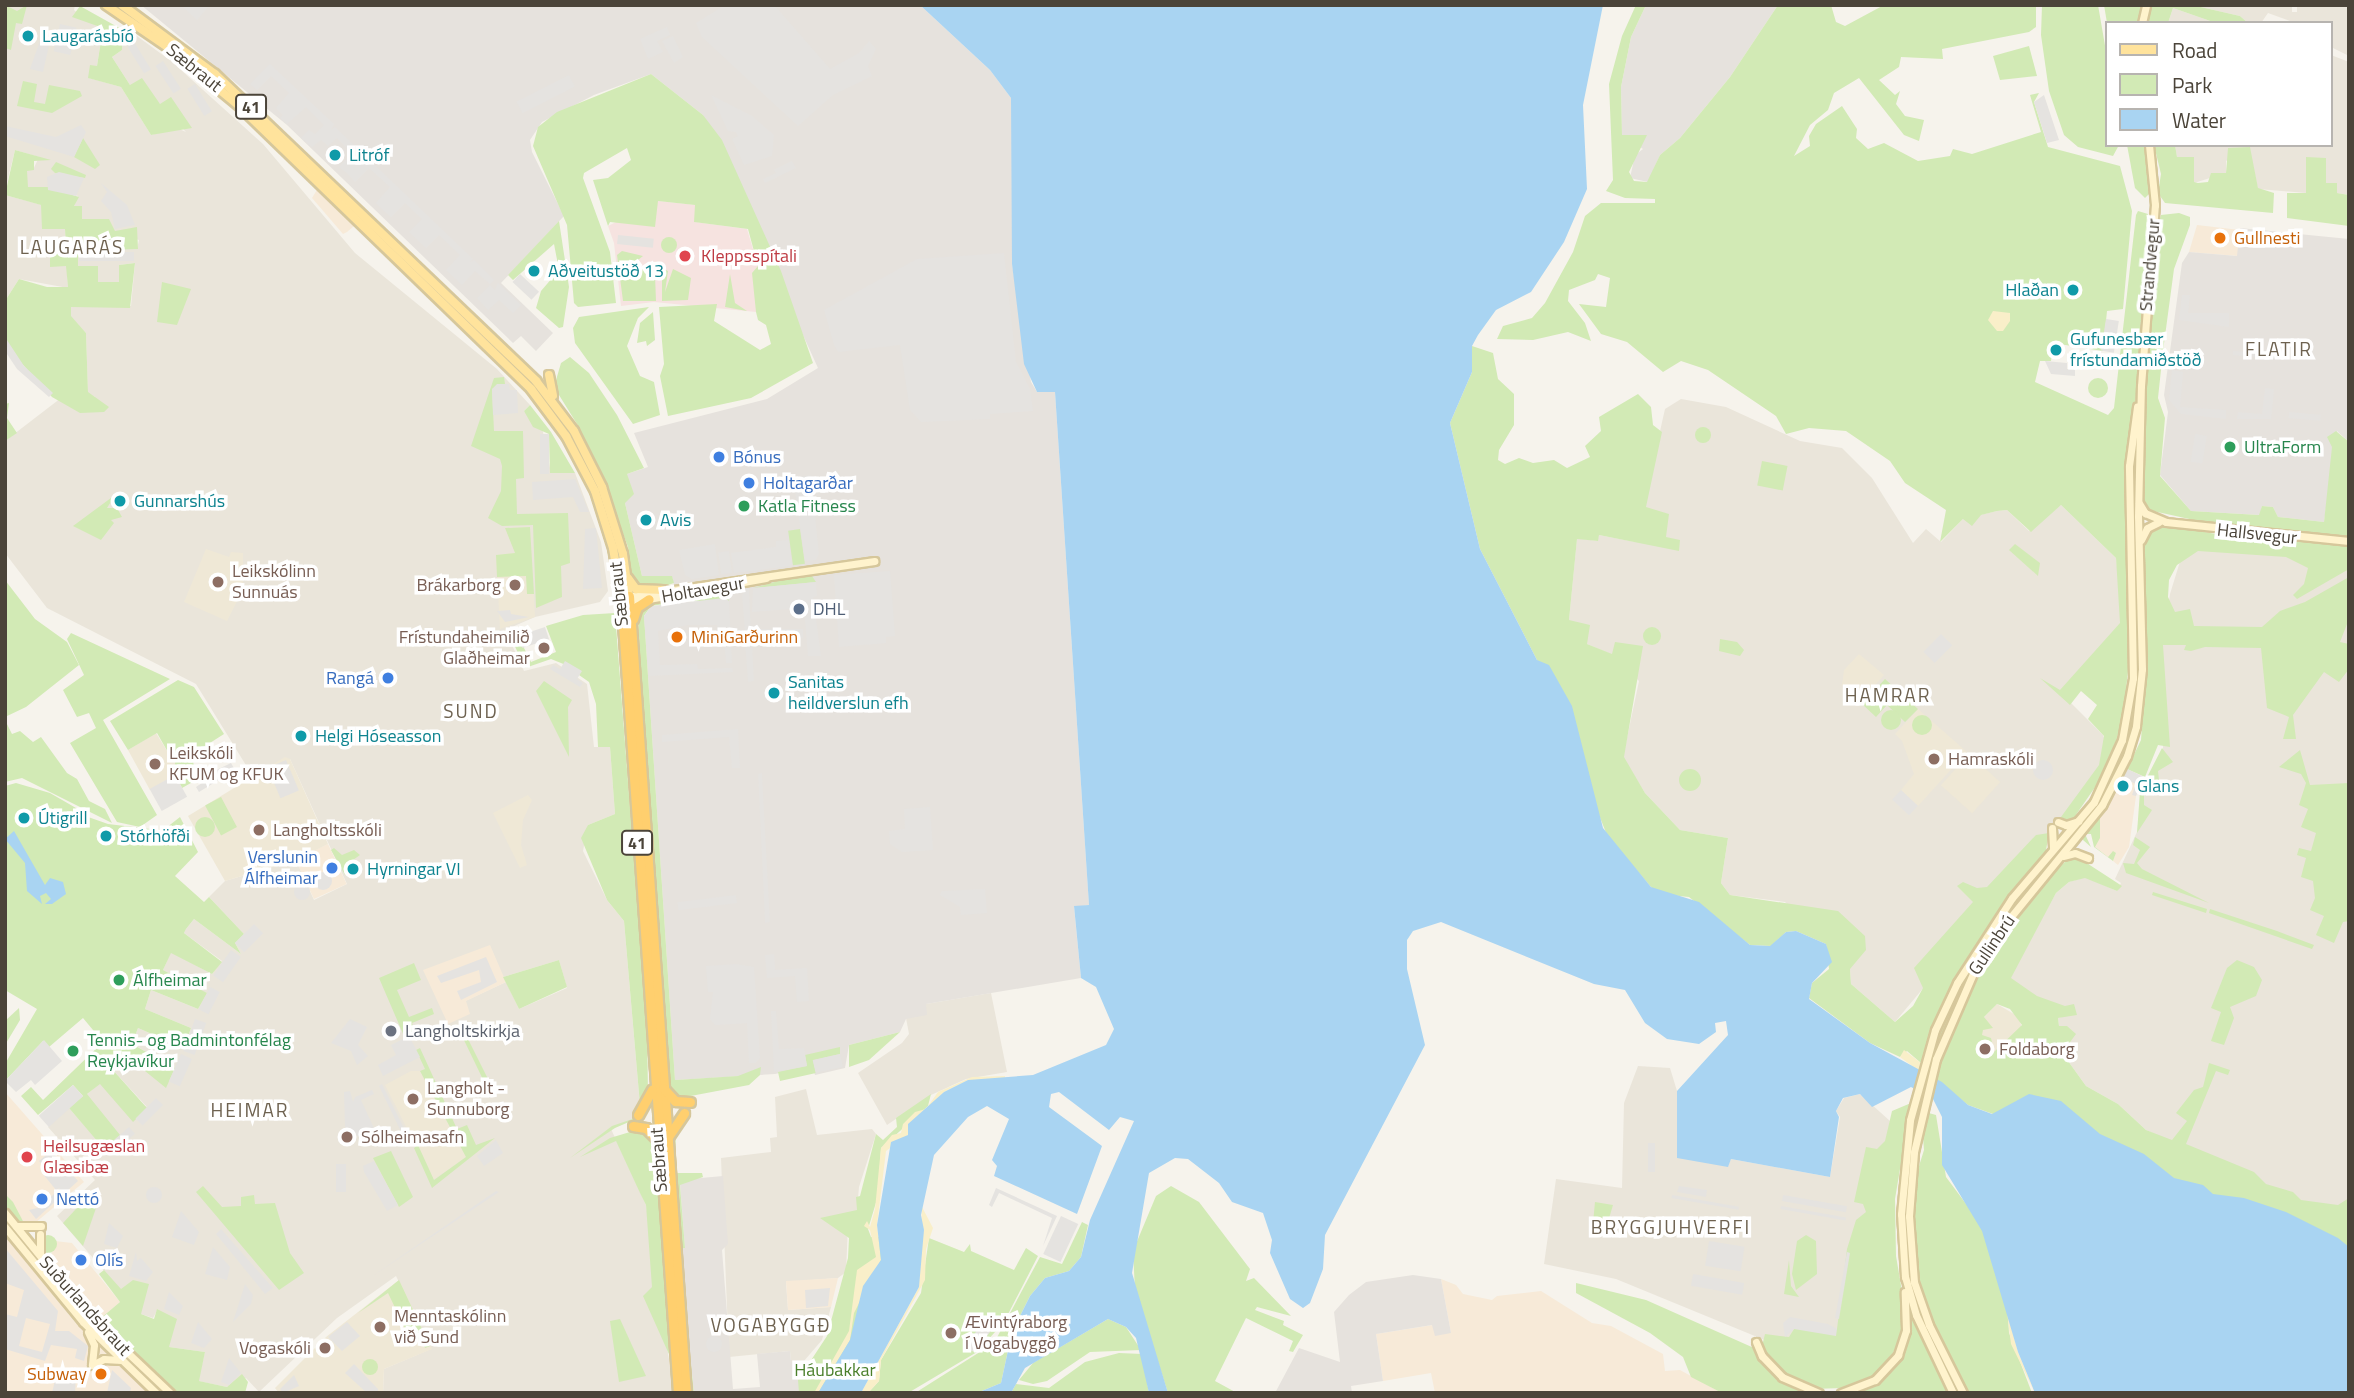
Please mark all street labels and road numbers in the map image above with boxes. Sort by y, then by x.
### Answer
street label: Sæbraut [162,39,226,97]
road number: 41 [233,94,268,120]
street label: Strandvegur [2135,218,2165,312]
street label: Hallsvegur [2216,519,2298,549]
street label: Sæbraut [605,561,633,627]
street label: Holtavegur [660,572,746,608]
road number: 41 [620,830,654,856]
street label: Gullinbrú [1964,911,2020,979]
street label: Sæbraut [646,1127,672,1193]
street label: Suðurlandsbraut [35,1252,135,1360]

